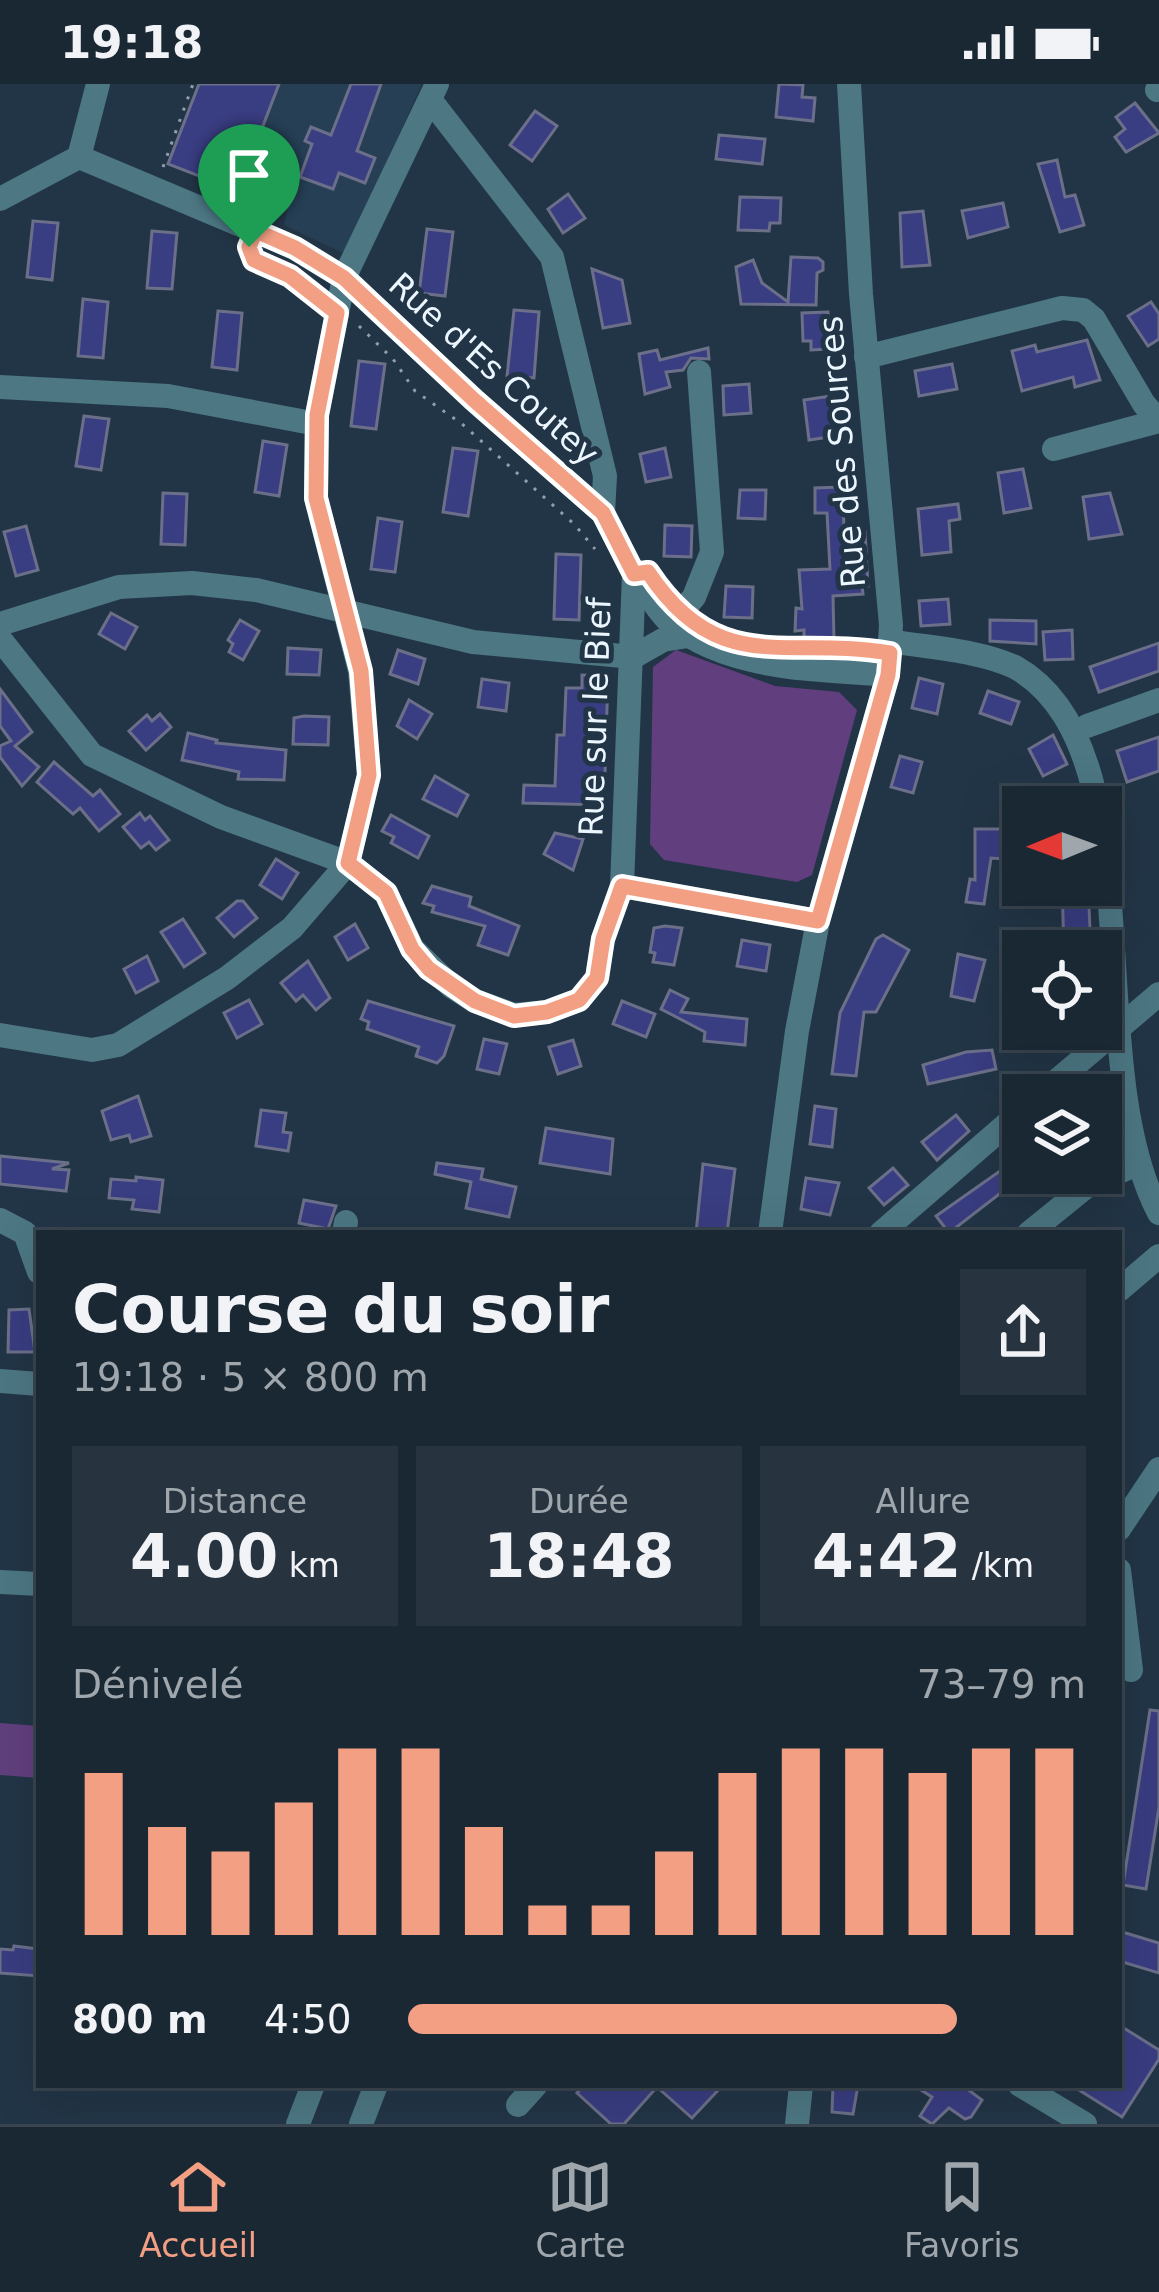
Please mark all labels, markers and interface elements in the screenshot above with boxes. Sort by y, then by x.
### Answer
text: 19:18 [60,16,203,69]
pin [198,124,300,247]
icon: arrive [216,142,282,208]
street label: Rue d'Es Coutey [381,265,607,473]
street label: Rue des Sources [811,315,873,589]
street label: Rue sur le Bief [571,596,619,837]
north arrow [1002,786,1122,906]
map controls [1002,786,1122,1194]
button: locate [1002,930,1122,1050]
button: layers [1002,1074,1122,1194]
button: share [960,1269,1086,1395]
text: Course du soir [72,1271,609,1348]
text: 19:18 · 5 × 800 m [72,1355,429,1400]
text: Distance [163,1482,307,1521]
text: Durée [529,1482,629,1521]
text: Allure [876,1482,970,1521]
text: 4.00 [130,1521,278,1591]
text: 18:48 [484,1521,675,1591]
text: 4:42 [812,1521,961,1591]
text: km [278,1546,340,1585]
text: /km [961,1546,1034,1585]
text: Dénivelé [72,1662,243,1707]
text: 73–79 m [917,1662,1086,1707]
text: 800 m [72,1997,208,2042]
text: 4:50 [264,1997,352,2042]
tab: Accueil [139,2154,257,2265]
tab: Carte [535,2154,626,2265]
tab: Favoris [904,2154,1020,2265]

